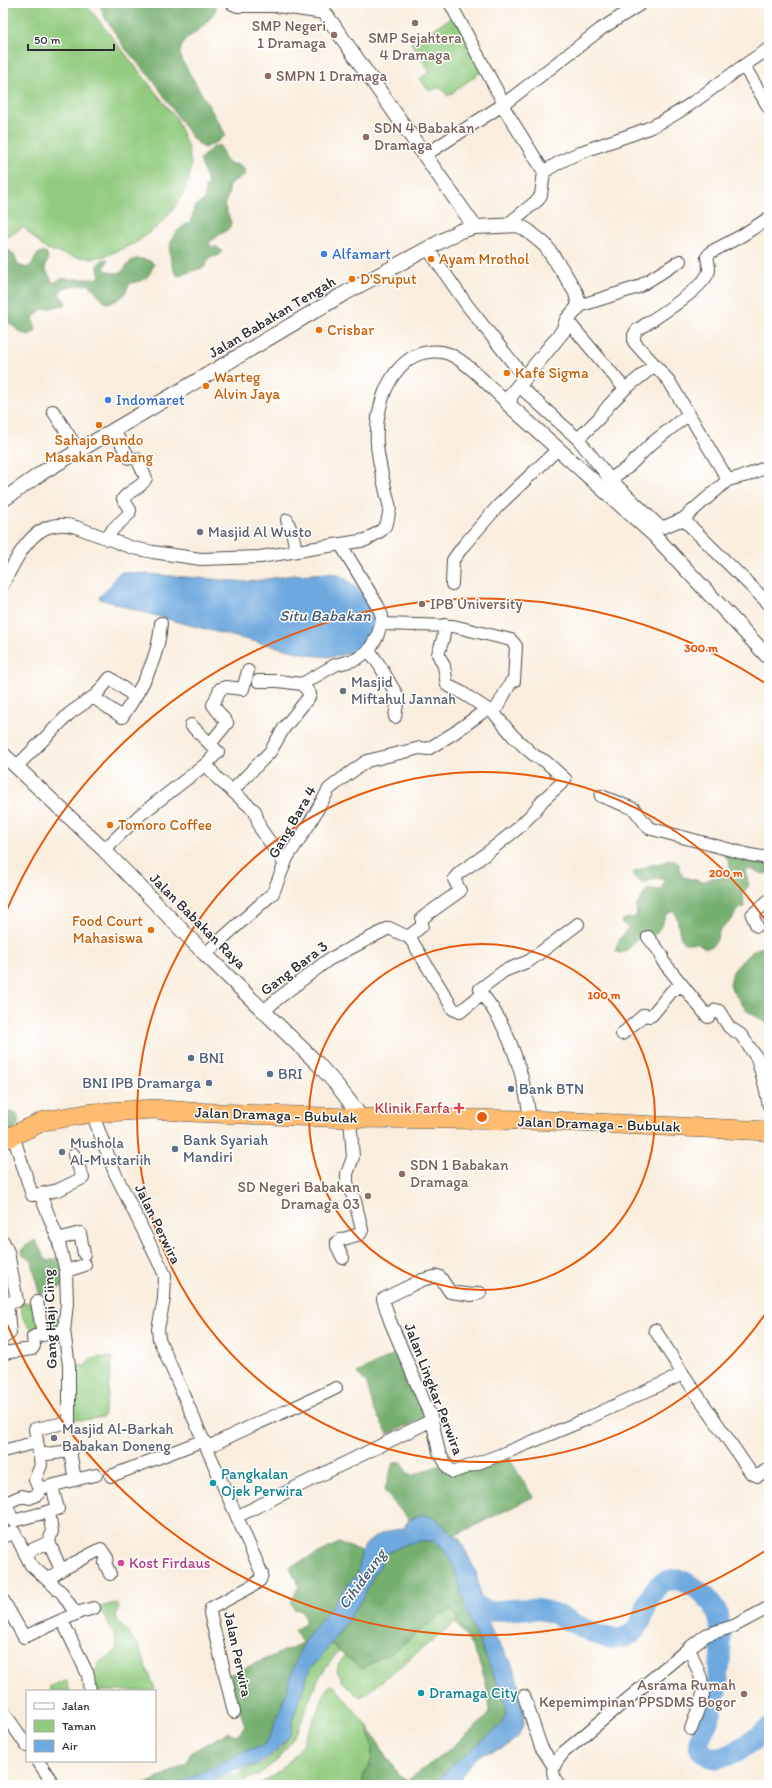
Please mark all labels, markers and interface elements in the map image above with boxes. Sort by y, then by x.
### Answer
place label: SMP Negeri 1 Dramaga [252,17,326,52]
marker: SMP Sejahtera 4 Dramaga [410,18,420,28]
scale bar [28,26,114,52]
place label: SMP Sejahtera 4 Dramaga [368,29,462,64]
marker: SMP Negeri 1 Dramaga [329,30,339,40]
text: 50 m [34,33,60,47]
place label: SMPN 1 Dramaga [276,67,388,85]
marker: SMPN 1 Dramaga [263,71,273,81]
place label: SDN 4 Babakan Dramaga [374,119,475,154]
marker: SDN 4 Babakan Dramaga [361,132,371,142]
place label: Alfamart [332,245,391,263]
marker: Alfamart [319,249,329,259]
place label: Ayam Mrothol [439,250,530,268]
marker: Ayam Mrothol [426,254,436,264]
place label: D'Sruput [360,270,417,288]
street label: Jalan Babakan Tengah [205,272,339,362]
marker: D'Sruput [347,274,357,284]
place label: Crisbar [327,321,374,339]
marker: Crisbar [314,325,324,335]
place label: Kafe Sigma [515,364,589,382]
place label: Warteg Alvin Jaya [214,368,280,403]
marker: Kafe Sigma [502,368,512,378]
marker: Warteg Alvin Jaya [201,381,211,391]
place label: Indomaret [116,391,185,409]
marker: Indomaret [103,395,113,405]
marker: Sahajo Bundo Masakan Padang [94,420,104,430]
place label: Sahajo Bundo Masakan Padang [45,431,153,466]
place label: Masjid Al Wusto [208,523,312,541]
marker: Masjid Al Wusto [195,527,205,537]
place label: IPB University [430,595,523,613]
marker: IPB University [417,599,427,609]
water label: Situ Babakan [279,606,371,625]
text: 300 m [684,641,719,655]
place label: Masjid Miftahul Jannah [351,673,456,708]
marker: Masjid Miftahul Jannah [338,686,348,696]
street label: Gang Bara 4 [264,783,320,861]
place label: Tomoro Coffee [118,816,212,834]
marker: Tomoro Coffee [105,820,115,830]
text: 200 m [709,866,744,880]
street label: Jalan Babakan Raya [146,869,250,973]
place label: Food Court Mahasiswa [72,912,143,947]
marker: Food Court Mahasiswa [146,925,156,935]
street label: Gang Bara 3 [257,937,331,999]
text: 100 m [587,988,621,1002]
place label: BNI [199,1049,224,1067]
marker: BNI [186,1053,196,1063]
place label: BRI [278,1065,303,1083]
marker: BRI [265,1069,275,1079]
place label: BNI IPB Dramarga [82,1074,201,1092]
marker: BNI IPB Dramarga [204,1078,214,1088]
place label: Bank BTN [519,1080,584,1098]
marker: Bank BTN [506,1084,516,1094]
place label: Klinik Farfa [374,1099,450,1117]
marker: Klinik Farfa [453,1102,465,1114]
street label: Jalan Dramaga - Bubulak [194,1103,358,1127]
centre of rings [475,1110,489,1124]
street label: Jalan Dramaga - Bubulak [517,1112,681,1136]
place label: Bank Syariah Mandiri [183,1131,268,1166]
place label: Mushola Al-Mustariih [70,1134,151,1169]
marker: Bank Syariah Mandiri [170,1144,180,1154]
marker: Mushola Al-Mustariih [57,1147,67,1157]
place label: SDN 1 Babakan Dramaga [410,1156,509,1191]
marker: SDN 1 Babakan Dramaga [397,1169,407,1179]
place label: SD Negeri Babakan Dramaga 03 [237,1178,360,1213]
street label: Jalan Perwira [131,1181,185,1267]
marker: SD Negeri Babakan Dramaga 03 [363,1191,373,1201]
street label: Gang Haji Ciing [39,1268,61,1369]
street label: Jalan Lingkar Perwira [401,1321,467,1458]
place label: Masjid Al-Barkah Babakan Doneng [62,1420,174,1455]
marker: Masjid Al-Barkah Babakan Doneng [49,1433,59,1443]
place label: Pangkalan Ojek Perwira [221,1465,303,1500]
marker: Pangkalan Ojek Perwira [208,1478,218,1488]
water label: Cihideung [334,1544,391,1613]
place label: Kost Firdaus [129,1554,211,1572]
marker: Kost Firdaus [116,1558,126,1568]
street label: Jalan Perwira [220,1610,256,1699]
place label: Asrama Rumah Kepemimpinan PPSDMS Bogor [539,1676,736,1711]
place label: Dramaga City [429,1684,517,1702]
marker: Dramaga City [416,1688,426,1698]
marker: Asrama Rumah Kepemimpinan PPSDMS Bogor [739,1689,749,1699]
legend [26,1690,156,1762]
text: Jalan [62,1699,90,1713]
text: Taman [62,1719,97,1733]
text: Air [62,1739,78,1753]

